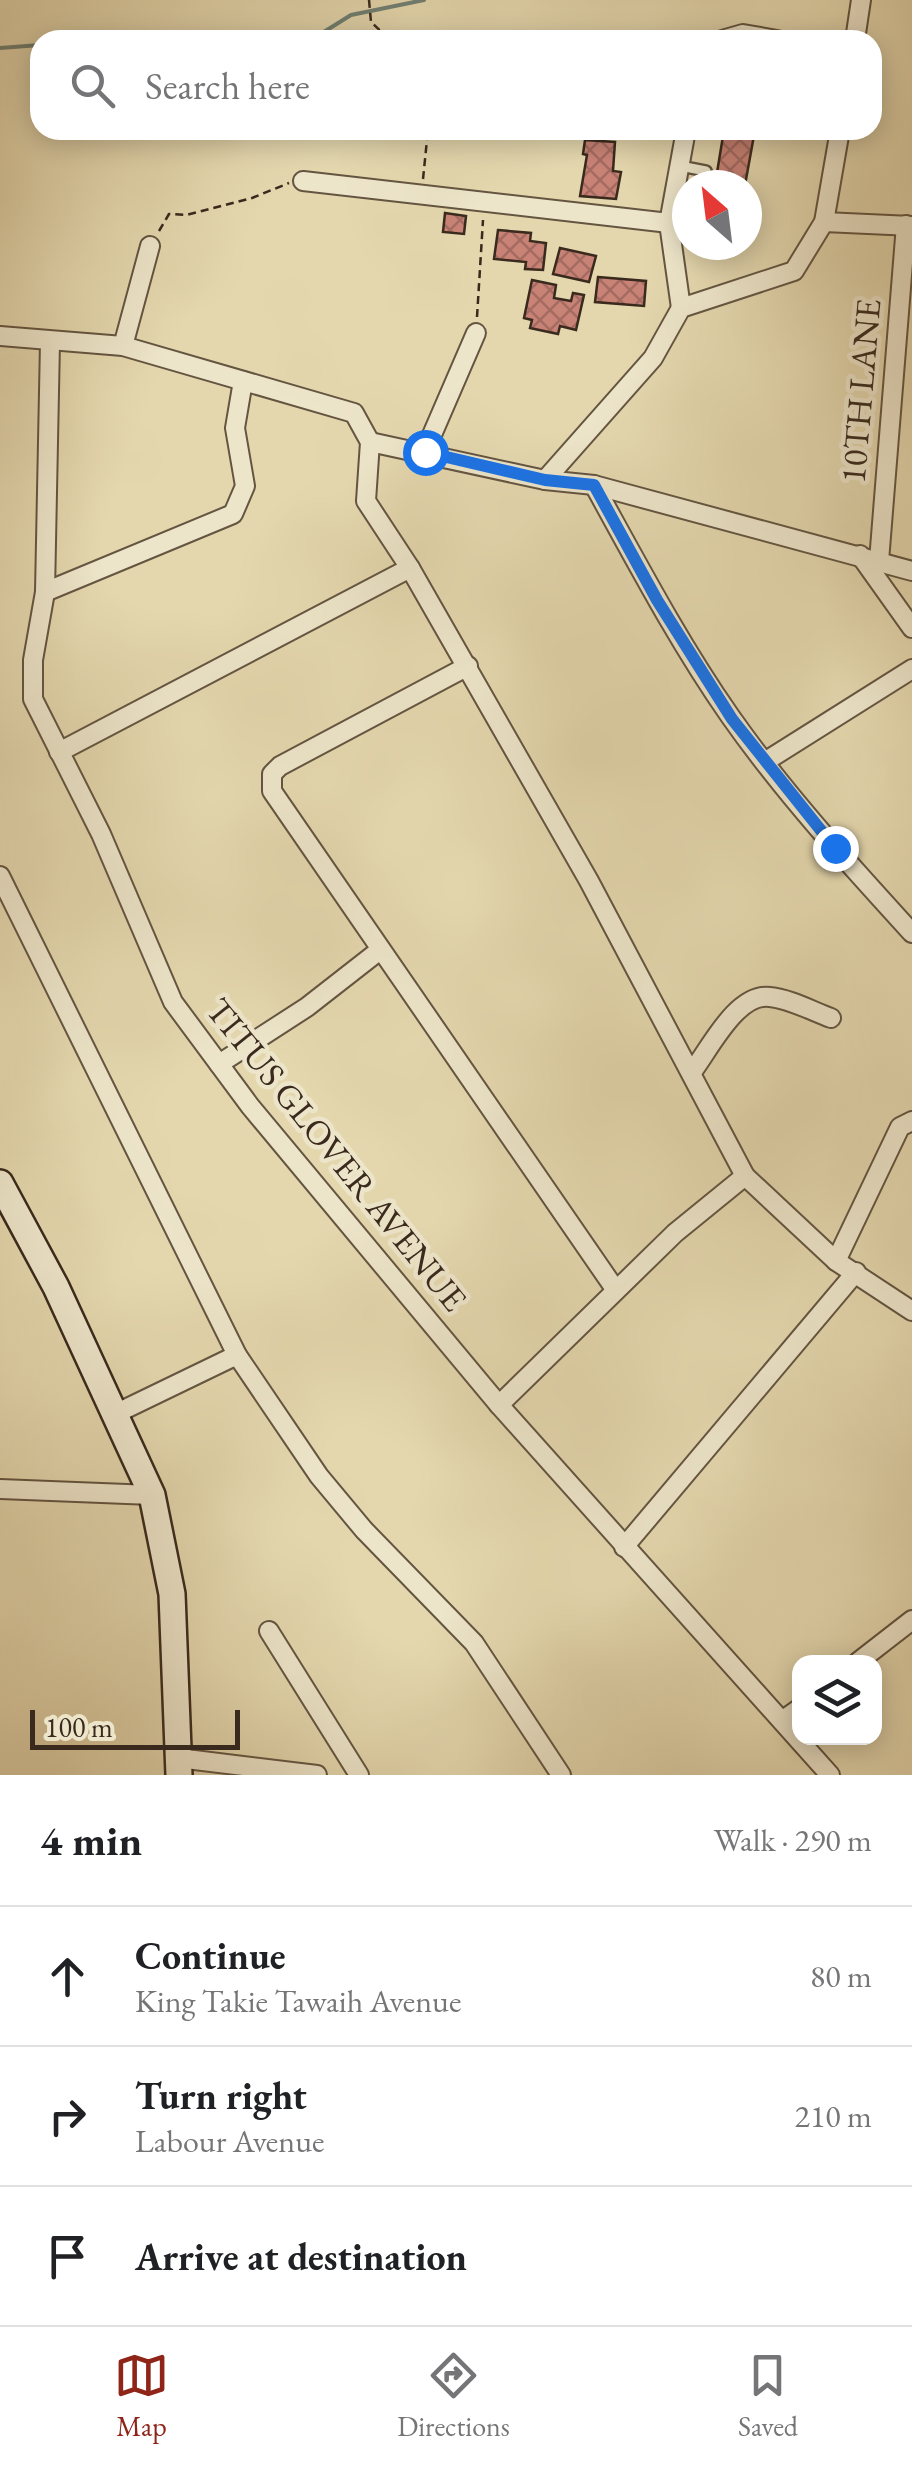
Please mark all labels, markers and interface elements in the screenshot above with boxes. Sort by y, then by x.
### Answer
search box [30,30,882,140]
icon: search [65,58,120,113]
text: Search here [145,61,310,110]
north arrow [672,170,762,260]
street label: 10TH LANE [830,297,890,485]
route start [403,430,449,476]
route end [813,826,859,872]
street label: TITUS GLOVER AVENUE [197,988,477,1320]
map controls [792,1655,882,1745]
button: layers [792,1655,882,1745]
scale bar [30,1705,240,1750]
text: 100 m [45,1709,113,1745]
text: 4 min [40,1813,142,1868]
text: Walk · 290 m [714,1819,872,1861]
text: Continue [135,1931,286,1980]
icon: ahead [40,1949,95,2004]
text: 80 m [810,1955,872,1997]
text: King Takie Tawaih Avenue [135,1980,461,2022]
text: Turn right [135,2071,307,2120]
icon: right [40,2089,95,2144]
text: 210 m [795,2095,872,2137]
text: Labour Avenue [135,2120,325,2162]
icon: arrive [40,2229,95,2284]
text: Arrive at destination [135,2232,467,2281]
tab: Map [114,2348,169,2444]
tab: Directions [397,2348,510,2444]
tab: Saved [738,2348,798,2444]

